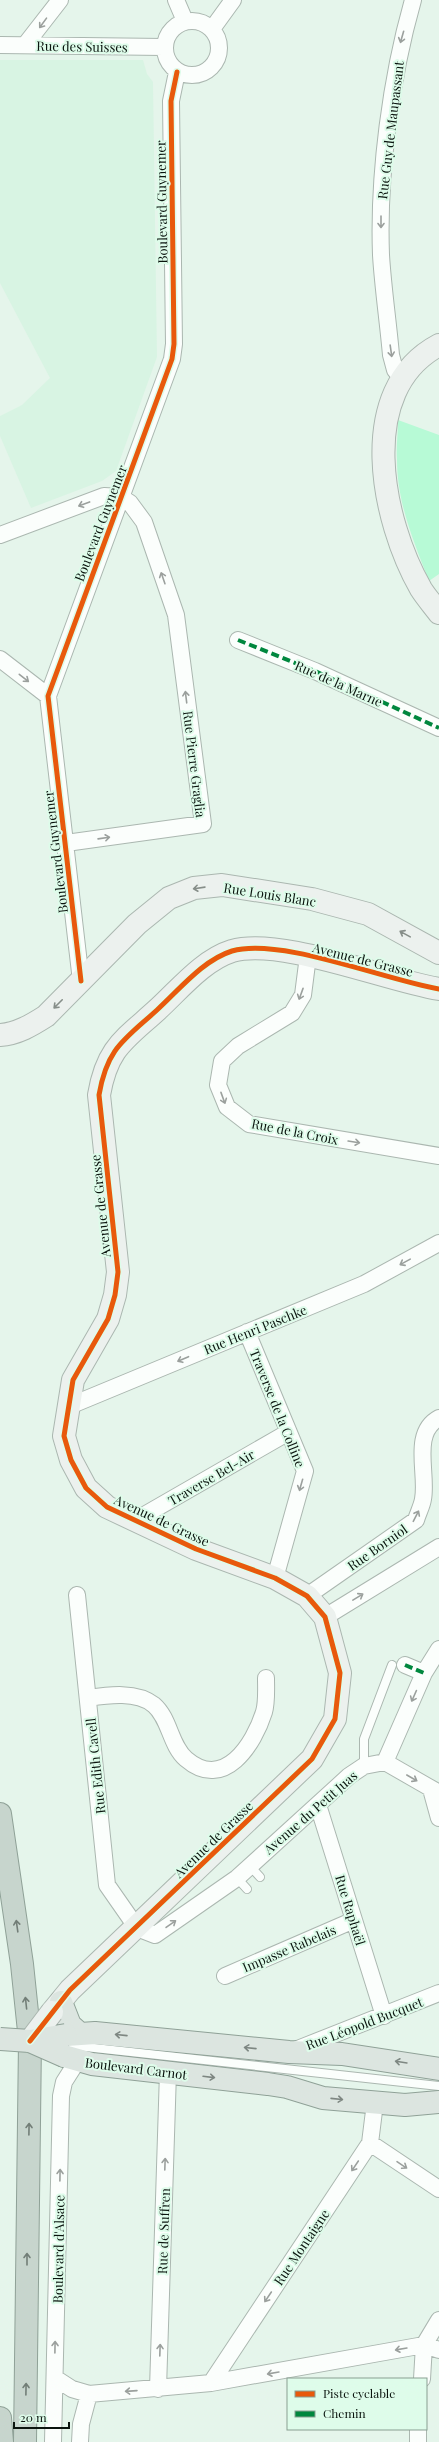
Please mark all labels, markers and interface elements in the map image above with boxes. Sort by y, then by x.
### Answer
one-way arrow [39,17,47,28]
one-way arrow [398,31,405,44]
street label: Rue des Suisses [36,37,128,55]
street label: Rue Guy de Maupassant [373,60,407,200]
street label: Boulevard Guynemer [151,140,171,264]
one-way arrow [378,215,385,228]
one-way arrow [387,345,395,358]
street label: Boulevard Guynemer [70,462,130,584]
one-way arrow [78,501,90,509]
one-way arrow [159,572,166,585]
street label: Rue de la Marne [293,656,386,710]
one-way arrow [18,673,29,682]
one-way arrow [182,691,190,704]
street label: Rue Pierre Graglia [180,710,210,819]
street label: Boulevard Guynemer [39,789,71,914]
one-way arrow [97,834,110,842]
street label: Rue Louis Blanc [223,878,317,910]
one-way arrow [193,884,206,892]
one-way arrow [399,930,411,938]
street label: Avenue de Grasse [310,938,415,980]
one-way arrow [297,988,305,1000]
one-way arrow [53,999,63,1009]
one-way arrow [220,1091,228,1103]
street label: Rue de la Croix [250,1114,340,1148]
one-way arrow [347,1138,360,1146]
street label: Avenue de Grasse [86,1153,114,1259]
one-way arrow [399,1259,411,1266]
street label: Rue Henri Paschke [201,1300,309,1357]
street label: Traverse de la Colline [246,1346,310,1470]
one-way arrow [178,1355,190,1363]
street label: Traverse Bel-Air [165,1445,258,1509]
one-way arrow [297,1478,304,1491]
street label: Avenue de Grasse [111,1490,213,1550]
one-way arrow [413,1510,420,1522]
street label: Rue Borniol [344,1520,410,1574]
one-way arrow [352,1592,364,1600]
one-way arrow [410,1689,417,1701]
street label: Rue Edith Cavell [81,1717,108,1815]
street label: Avenue du Petit Juas [259,1767,360,1858]
one-way arrow [406,1774,418,1782]
street label: Avenue de Grasse [169,1797,256,1882]
street label: Rue Raphaël [332,1873,370,1947]
one-way arrow [13,1920,21,1933]
one-way arrow [165,1920,176,1928]
street label: Impasse Rabelais [240,1921,339,1975]
street label: Rue Léopold Bucquet [303,1993,425,2053]
one-way arrow [22,1997,30,2010]
one-way arrow [115,2032,128,2039]
one-way arrow [244,2045,257,2052]
street label: Boulevard Carnot [84,2053,188,2083]
one-way arrow [395,2058,408,2066]
one-way arrow [202,2073,215,2081]
one-way arrow [330,2096,343,2103]
one-way arrow [25,2123,33,2136]
one-way arrow [161,2158,169,2171]
one-way arrow [351,2160,359,2171]
one-way arrow [397,2161,408,2169]
one-way arrow [56,2169,64,2182]
street label: Rue de Suffren [153,2187,173,2274]
street label: Boulevard d'Alsace [49,2194,67,2303]
street label: Rue Montaigne [269,2205,333,2288]
one-way arrow [23,2253,31,2266]
one-way arrow [264,2291,272,2302]
one-way arrow [51,2341,59,2354]
one-way arrow [156,2344,164,2357]
one-way arrow [395,2346,408,2354]
one-way arrow [267,2369,280,2377]
legend [287,2378,427,2430]
one-way arrow [22,2383,30,2396]
text: Piste cyclable [323,2385,395,2401]
one-way arrow [125,2387,138,2394]
scale bar [14,2404,69,2430]
text: Chemin [323,2405,366,2421]
text: 20 m [20,2409,47,2425]

